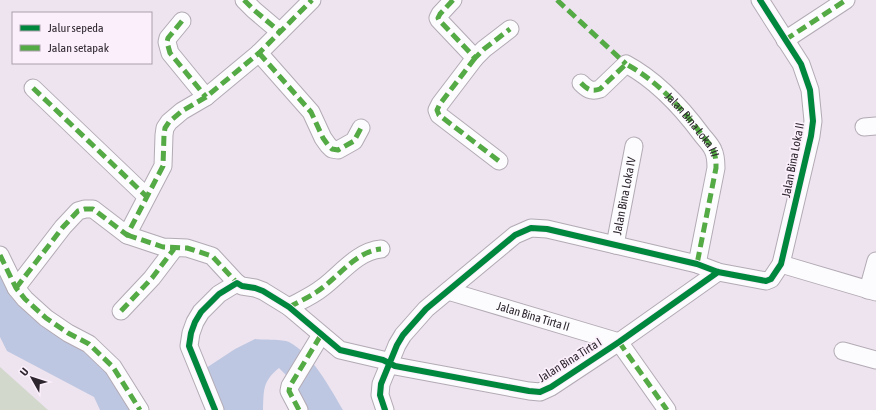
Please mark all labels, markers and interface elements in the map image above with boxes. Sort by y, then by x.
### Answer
legend [12,12,152,64]
text: Jalur sepeda [48,21,104,35]
text: Jalan setapak [48,41,110,55]
street label: Jalan Bina Loka III [662,89,722,158]
street label: Jalan Bina Loka II [779,121,807,199]
street label: Jalan Bina Loka IV [610,156,639,236]
street label: Jalan Bina Tirta II [495,299,571,334]
street label: Jalan Bina Tirta I [536,335,604,385]
north arrow [12,358,52,398]
text: U [18,365,31,378]

